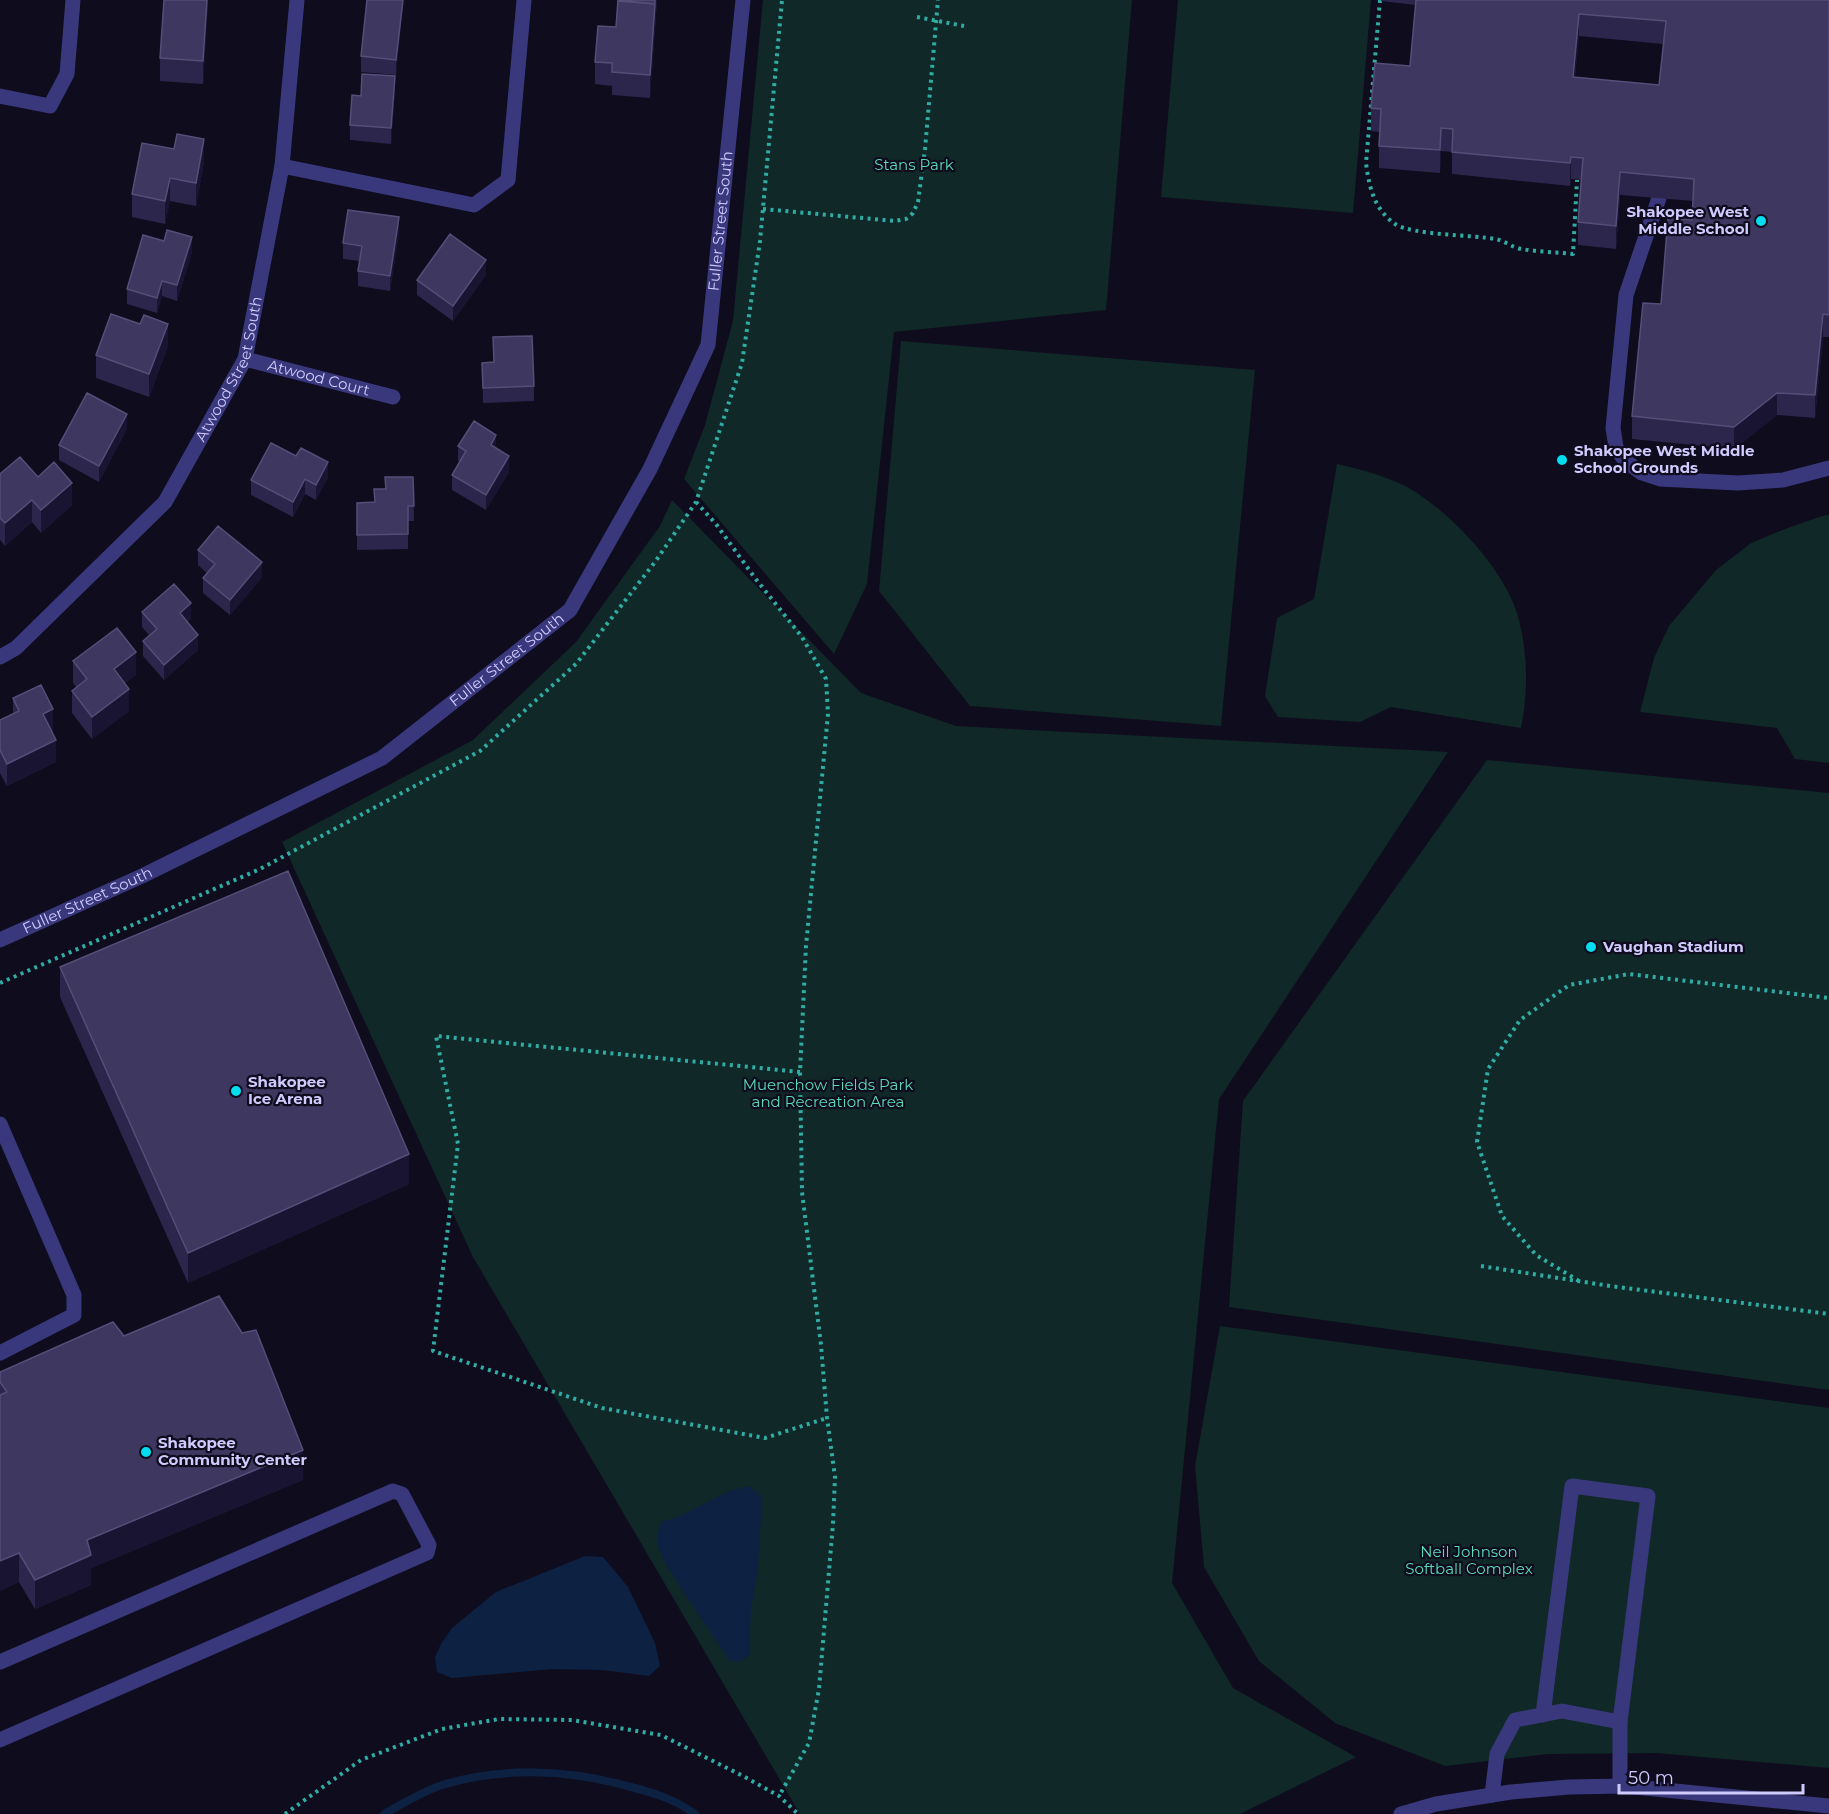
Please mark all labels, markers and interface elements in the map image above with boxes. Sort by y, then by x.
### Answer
street label: Fuller Street South [704,150,737,292]
park label: Stans Park [874,155,954,174]
place label: Shakopee West Middle School [1626,202,1749,238]
marker: Shakopee West Middle School [1754,214,1768,228]
street label: Atwood Street South [191,295,266,445]
street label: Atwood Court [266,355,372,400]
place label: Shakopee West Middle School Grounds [1574,441,1754,477]
marker: Shakopee West Middle School Grounds [1555,453,1569,467]
street label: Fuller Street South [445,608,568,710]
street label: Fuller Street South [19,862,155,938]
place label: Vaughan Stadium [1602,937,1744,956]
marker: Vaughan Stadium [1584,940,1598,954]
place label: Shakopee Ice Arena [248,1072,326,1108]
park label: Muenchow Fields Park and Recreation Area [743,1075,913,1111]
marker: Shakopee Ice Arena [229,1084,243,1098]
place label: Shakopee Community Center [158,1433,308,1469]
marker: Shakopee Community Center [139,1445,153,1459]
park label: Neil Johnson Softball Complex [1405,1542,1533,1578]
scale bar [1619,1757,1804,1795]
text: 50 m [1628,1767,1674,1789]

